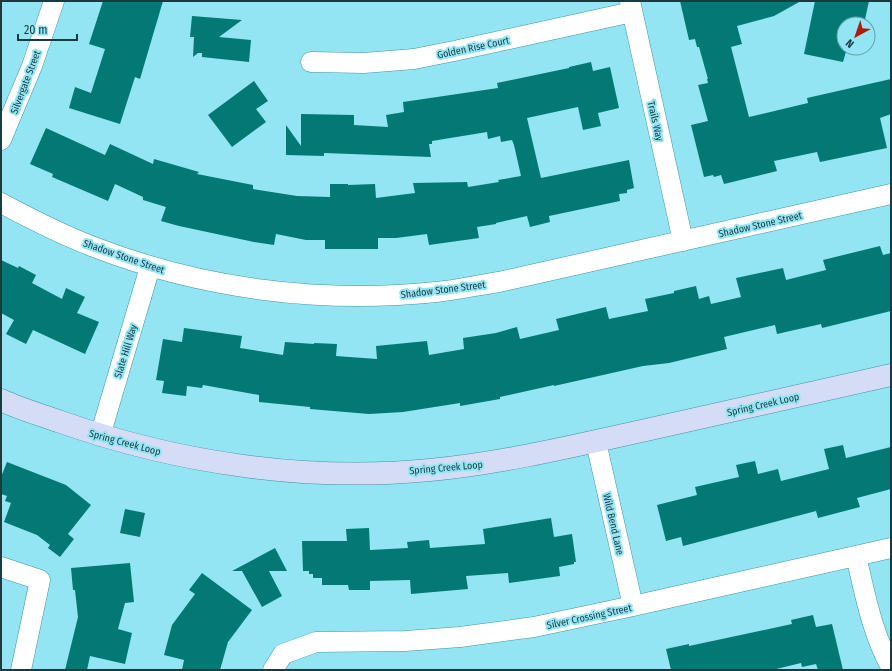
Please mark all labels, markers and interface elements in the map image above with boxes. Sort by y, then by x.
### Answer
scale bar [18,16,77,42]
north arrow [836,16,876,56]
text: 20 m [24,23,48,37]
street label: Golden Rise Court [436,34,511,61]
text: N [843,36,857,50]
street label: Silvergate Street [8,48,44,116]
street label: Trails Way [645,100,666,143]
street label: Shadow Stone Street [717,209,804,240]
street label: Shadow Stone Street [81,237,167,277]
street label: Shadow Stone Street [400,279,487,301]
street label: Slate Hill Way [112,323,140,380]
street label: Spring Creek Loop [726,391,800,419]
street label: Spring Creek Loop [88,428,162,458]
street label: Spring Creek Loop [409,459,483,477]
street label: Wild Bend Lane [600,492,626,556]
street label: Silver Crossing Street [546,602,633,632]

